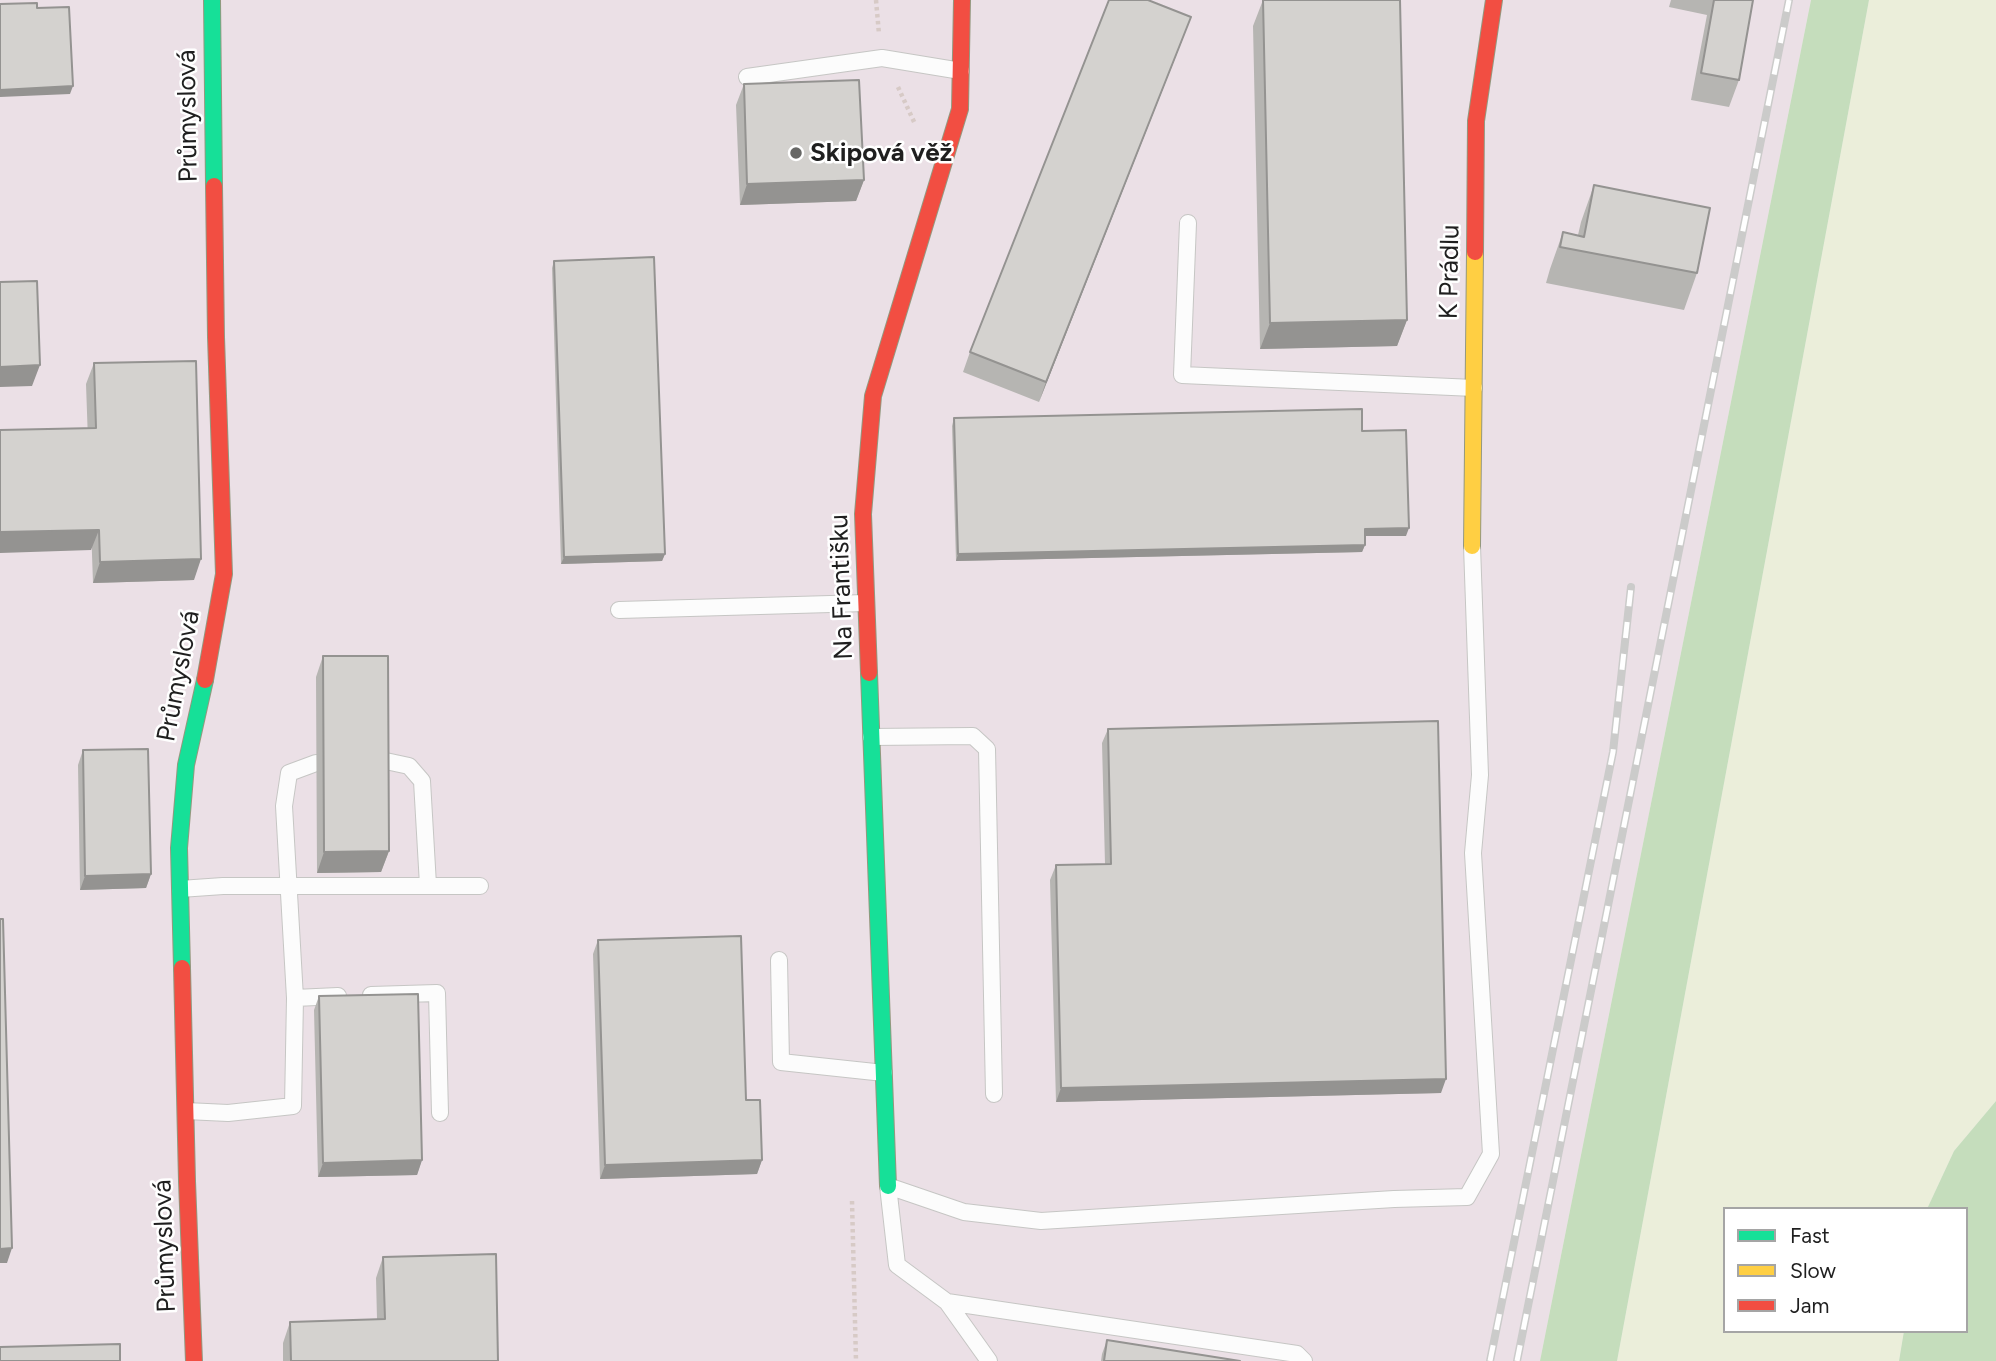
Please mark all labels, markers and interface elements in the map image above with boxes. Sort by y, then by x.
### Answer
street label: Průmyslová [171,49,205,183]
place label: Skipová věž [810,137,952,169]
marker: Skipová věž [788,145,804,161]
street label: K Prádlu [1434,224,1466,320]
street label: Na Františku [824,514,860,660]
street label: Průmyslová [151,608,207,744]
street label: Průmyslová [147,1179,183,1313]
legend [1723,1207,1968,1333]
text: Fast [1790,1223,1830,1248]
text: Slow [1790,1258,1836,1283]
text: Jam [1790,1293,1829,1318]

